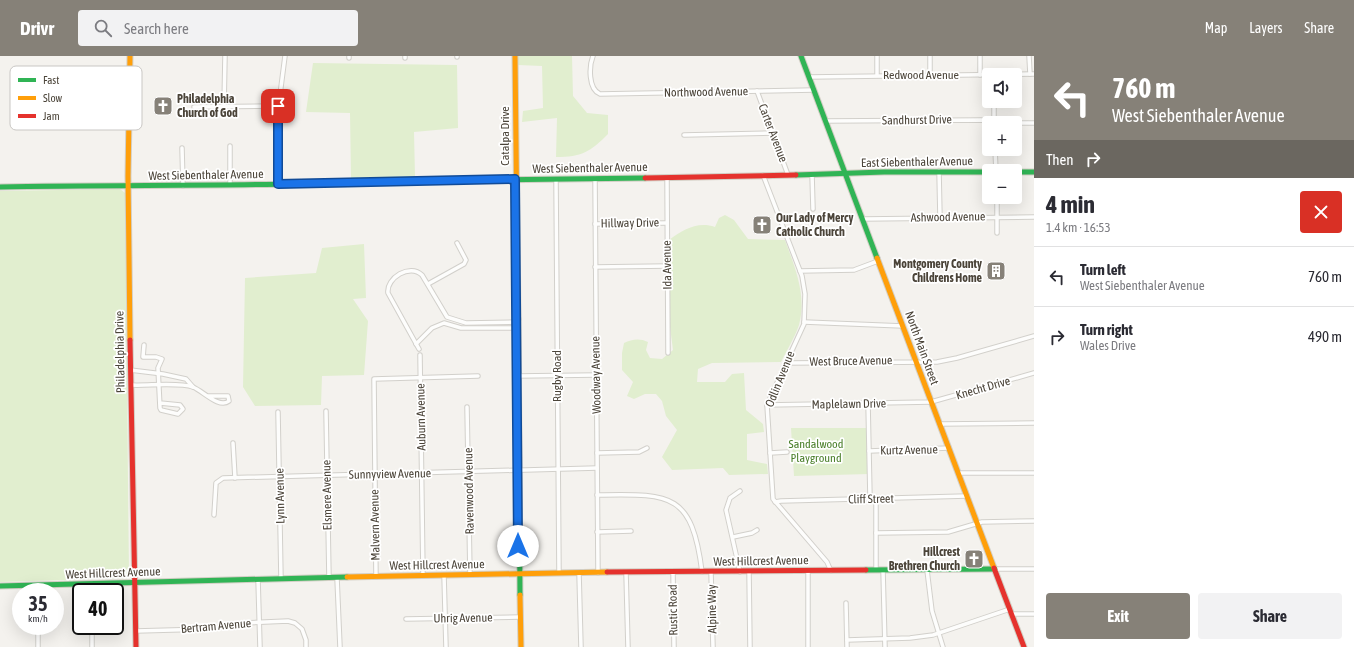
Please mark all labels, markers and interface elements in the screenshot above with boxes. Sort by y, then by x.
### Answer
search box [78,10,358,46]
text: Drivr [20,17,54,39]
icon: search [92,17,114,39]
text: Search here [124,20,189,37]
text: Map [1205,20,1227,36]
text: Layers [1249,20,1282,36]
text: Share [1304,20,1334,36]
legend [10,66,142,130]
street label: Redwood Avenue [883,68,959,82]
map controls [982,68,1022,204]
button: sound [982,68,1022,108]
icon: left [1046,72,1098,124]
text: 760 m [1112,72,1175,104]
text: Fast [43,74,59,86]
street label: Northwood Avenue [664,84,748,100]
pin [261,89,295,123]
text: Slow [43,92,62,104]
place label: Philadelphia Church of God [177,92,238,120]
church icon: Philadelphia Church of God [152,95,174,117]
icon: arrive [267,95,289,117]
street label: Carter Avenue [755,102,791,164]
text: West Siebenthaler Avenue [1112,105,1285,126]
street label: Catalpa Drive [498,106,512,166]
text: Jam [43,110,60,122]
street label: Sandhurst Drive [882,112,952,128]
button: + [982,116,1022,156]
icon: right [1082,148,1104,170]
text: Then [1046,151,1074,168]
street label: East Siebenthaler Avenue [861,154,973,170]
street label: West Siebenthaler Avenue [532,160,648,176]
button: − [982,164,1022,204]
street label: West Siebenthaler Avenue [148,167,264,183]
text: 4 min [1046,191,1095,218]
button: close [1300,191,1342,233]
street label: Ashwood Avenue [910,209,986,225]
place label: Our Lady of Mercy Catholic Church [776,211,854,239]
church icon: Our Lady of Mercy Catholic Church [751,214,773,236]
street label: Hillway Drive [601,215,659,231]
text: 1.4 km · 16:53 [1046,220,1111,235]
street label: Ida Avenue [660,240,674,290]
place label: Montgomery County Childrens Home [893,257,983,285]
building icon: Montgomery County Childrens Home [985,260,1007,282]
text: Turn left [1080,261,1126,278]
icon: left [1046,266,1068,288]
text: 760 m [1308,268,1342,285]
text: West Siebenthaler Avenue [1080,278,1205,293]
street label: North Main Street [902,309,942,387]
street label: Philadelphia Drive [112,311,128,393]
text: Turn right [1080,321,1133,338]
icon: right [1046,326,1068,348]
text: 490 m [1308,328,1342,345]
street label: Woodway Avenue [588,336,604,414]
text: Wales Drive [1080,338,1136,353]
street label: Odlin Avenue [762,349,798,409]
street label: Rugby Road [550,350,564,402]
street label: West Bruce Avenue [809,353,893,369]
street label: Knecht Drive [954,374,1012,402]
street label: Auburn Avenue [413,383,429,451]
street label: Maplelawn Drive [812,396,886,412]
park label: Sandalwood Playground [789,437,843,465]
street label: Kurtz Avenue [880,442,938,458]
street label: Ravenwood Avenue [461,448,477,534]
street label: Elsmere Avenue [319,460,335,530]
street label: Sunnyview Avenue [349,466,431,482]
street label: Lynn Avenue [273,468,287,524]
street label: Malvern Avenue [367,489,383,561]
street label: Cliff Street [848,492,895,506]
position arrow [497,525,539,567]
place label: Hillcrest Brethren Church [889,545,961,573]
church icon: Hillcrest Brethren Church [963,548,985,570]
street label: West Hillcrest Avenue [713,553,809,569]
street label: West Hillcrest Avenue [389,557,485,573]
street label: West Hillcrest Avenue [65,564,161,582]
speed limit sign: 40 [72,583,124,635]
street label: Rustic Road [666,584,680,636]
street label: Alpine Way [705,584,719,634]
text: 35 [29,592,47,615]
button: Exit [1046,593,1190,639]
button: Share [1198,593,1342,639]
street label: Uhrig Avenue [433,610,493,626]
text: km/h [28,613,48,624]
street label: Bertram Avenue [180,616,252,636]

